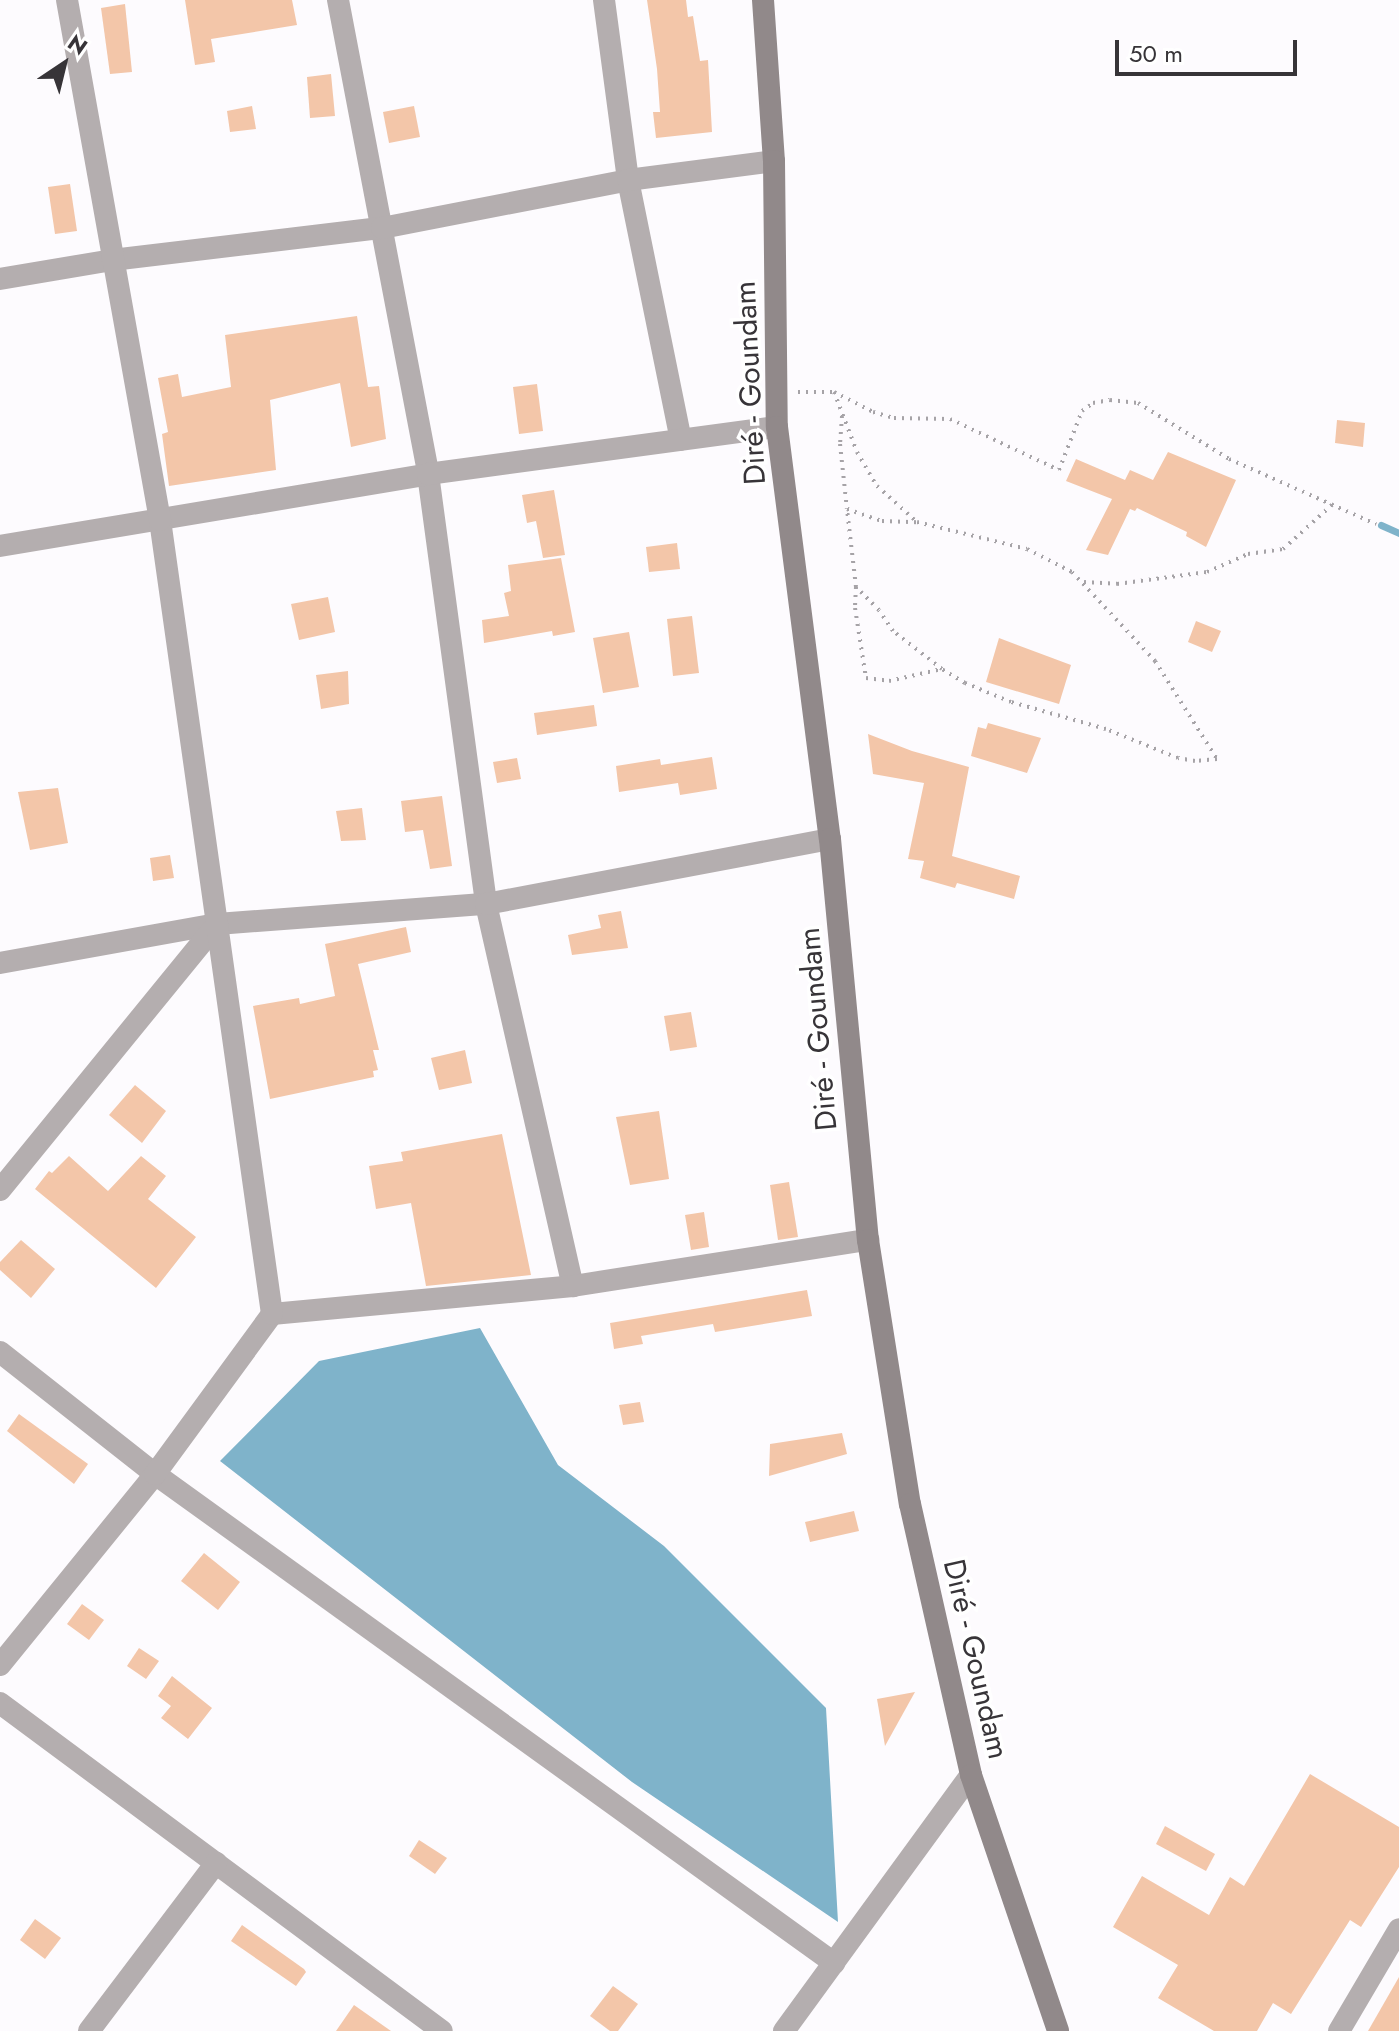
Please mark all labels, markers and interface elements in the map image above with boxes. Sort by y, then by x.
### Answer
north arrow [24,24,104,104]
scale bar [1119,24,1301,74]
text: N [61,26,94,62]
text: 50 m [1129,36,1183,71]
street label: Diré - Goundam [727,280,773,486]
street label: Diré - Goundam [791,926,845,1132]
street label: Diré - Goundam [936,1556,1016,1762]

